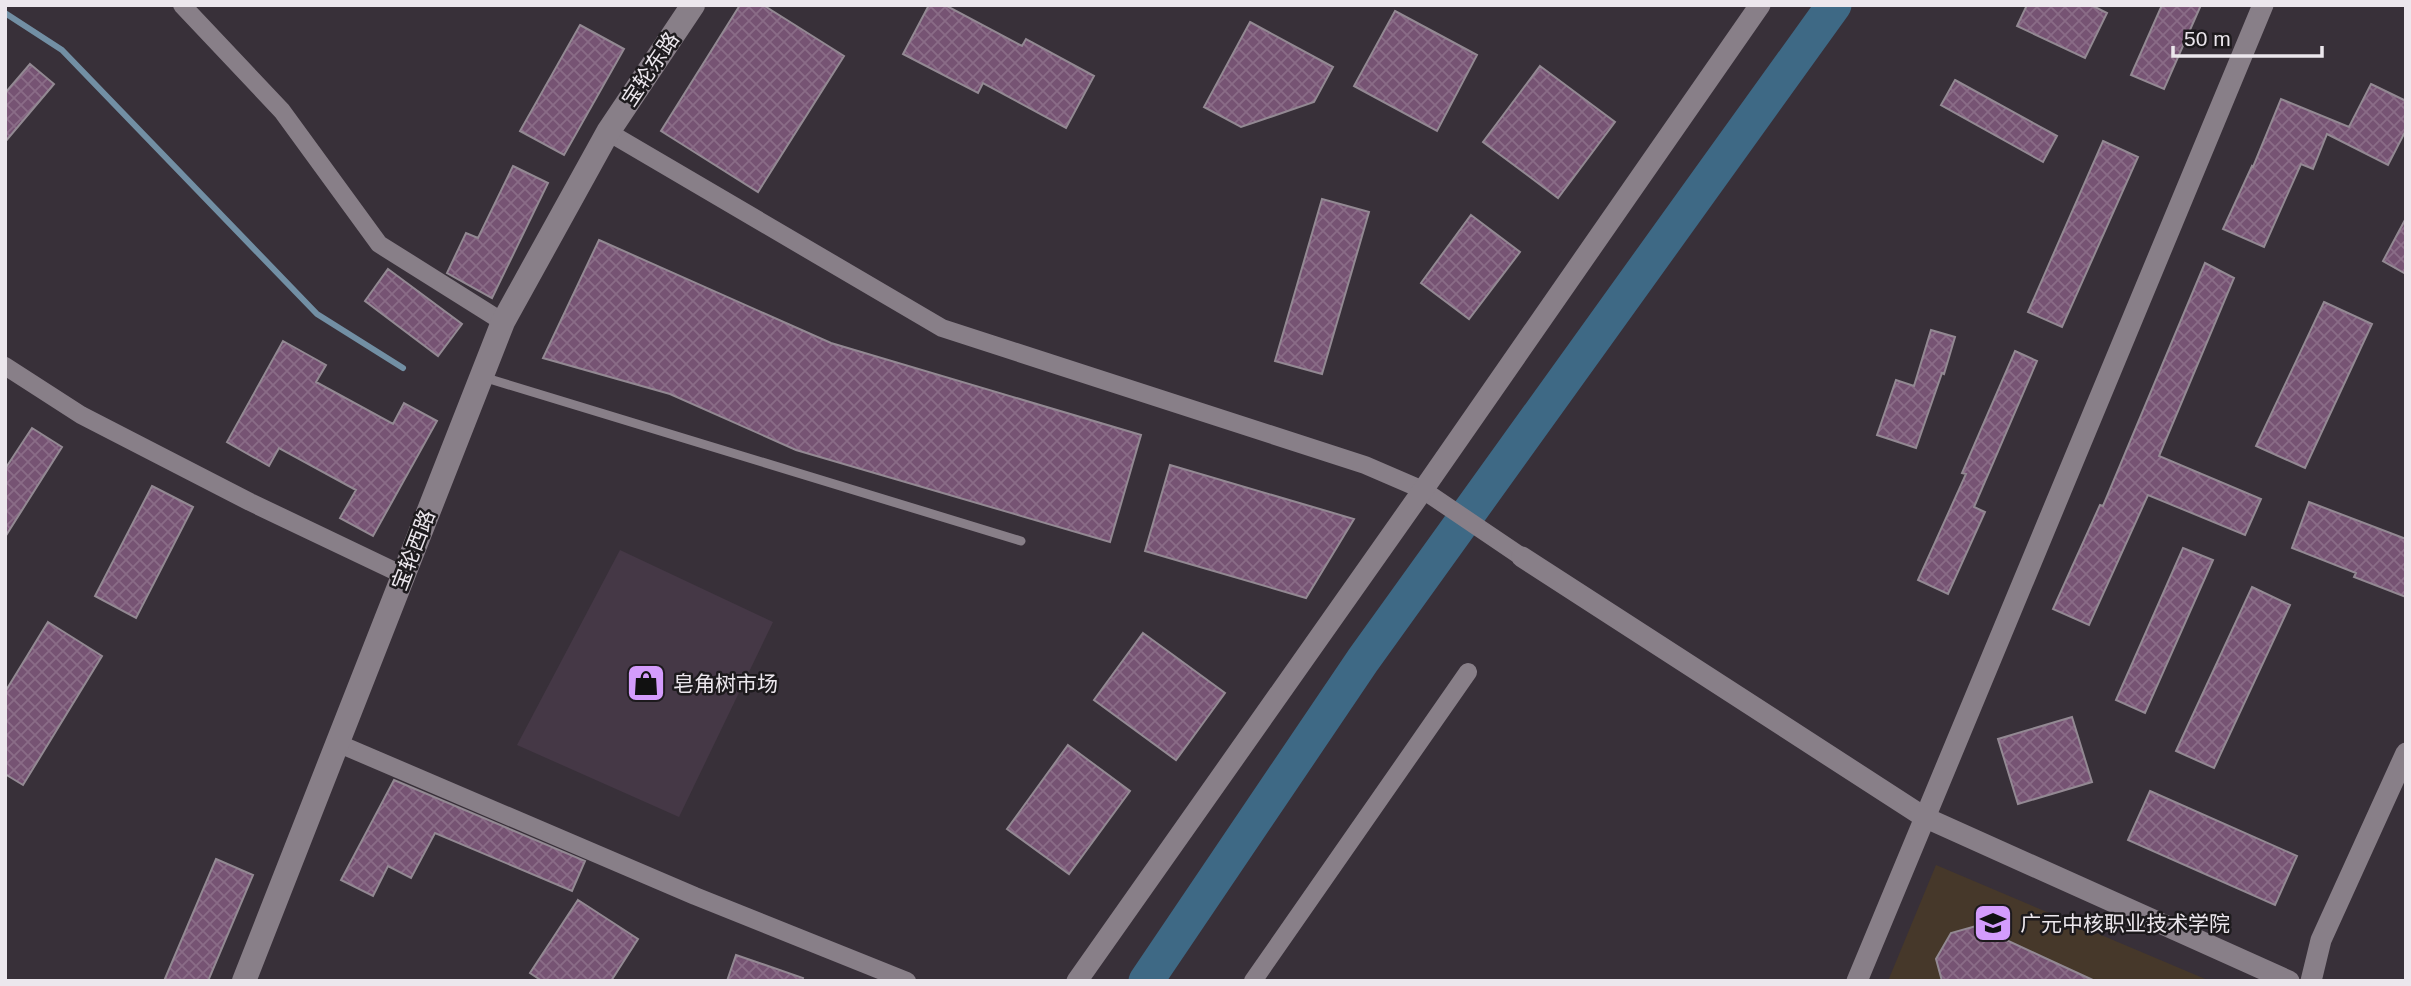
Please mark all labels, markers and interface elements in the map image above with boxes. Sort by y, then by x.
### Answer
scale bar [2173,14,2322,58]
text: 50 m [2184,27,2231,50]
street label: 宝轮东路 [617,28,683,110]
street label: 宝轮西路 [387,507,439,593]
shop icon: 皂角树市场 [625,662,667,704]
place label: 皂角树市场 [673,672,778,695]
school or university icon: 广元中核职业技术学院 [1972,902,2014,944]
place label: 广元中核职业技术学院 [2020,912,2230,935]

